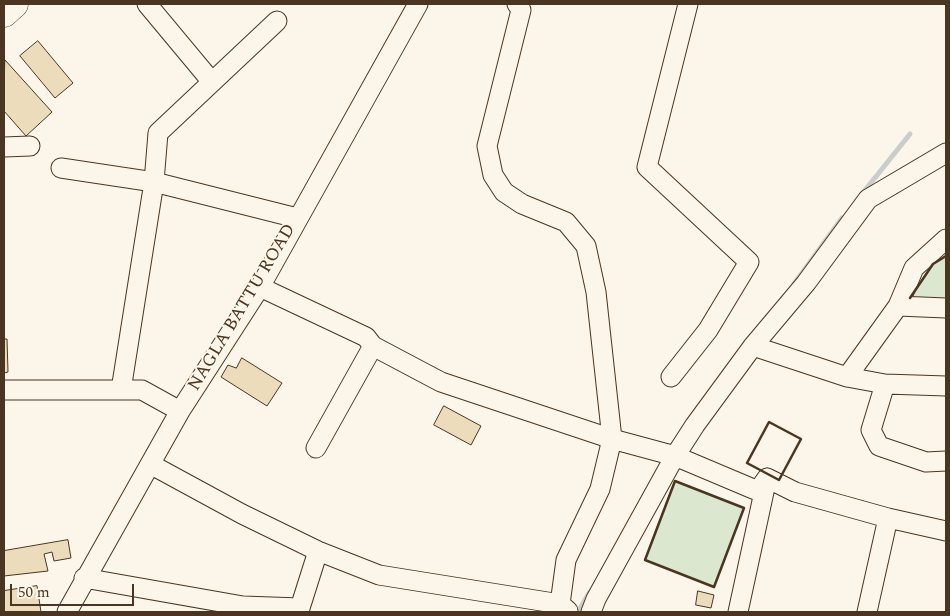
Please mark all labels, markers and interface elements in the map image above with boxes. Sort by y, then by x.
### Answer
street label: NAGLA BATTU ROAD [185,221,301,395]
scale bar [12,574,136,606]
text: 50 m [18,581,50,604]

